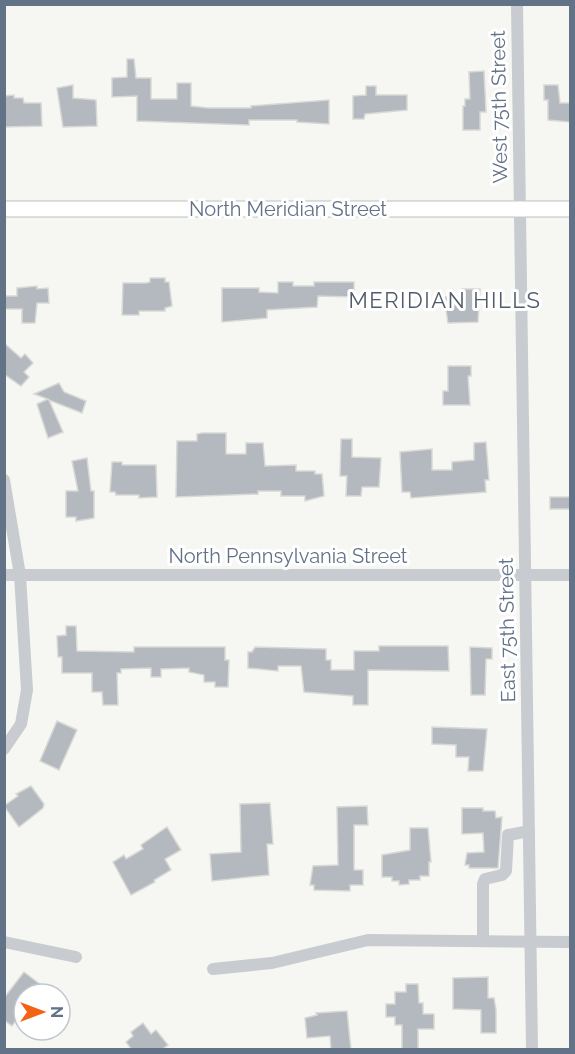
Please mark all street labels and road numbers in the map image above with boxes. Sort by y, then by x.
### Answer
street label: West 75th Street [486,30,512,184]
street label: North Meridian Street [189,197,387,221]
street label: North Pennsylvania Street [168,544,408,568]
street label: East 75th Street [494,557,520,703]

